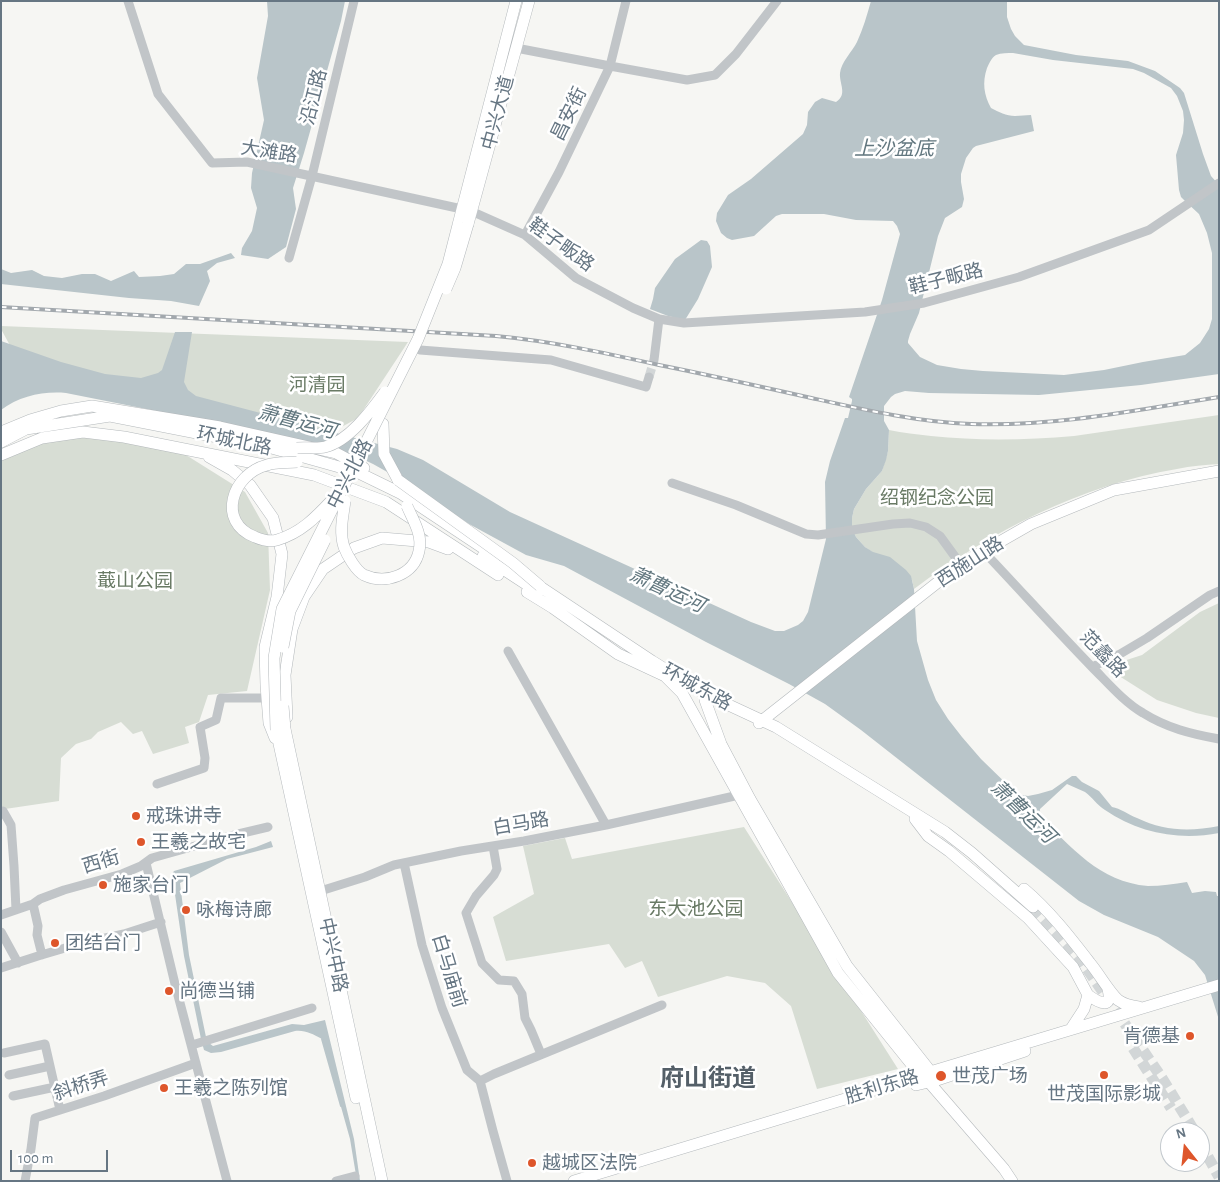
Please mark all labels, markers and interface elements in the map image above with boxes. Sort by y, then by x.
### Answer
street label: 沿江路 [296,67,332,127]
street label: 中兴大道 [477,73,519,153]
street label: 昌安街 [546,83,592,145]
street label: 大滩路 [239,136,299,168]
water label: 上沙盆底 [854,137,934,161]
street label: 鞋子畈路 [524,213,598,277]
street label: 鞋子畈路 [906,259,986,299]
park label: 河清园 [289,374,345,396]
water label: 萧曹运河 [255,400,339,444]
street label: 环城北路 [194,422,274,460]
street label: 中兴北路 [323,435,377,513]
park label: 绍钢纪念公园 [880,487,994,509]
street label: 西施山路 [932,532,1008,592]
water label: 萧曹运河 [626,562,708,618]
park label: 蕺山公园 [97,570,173,592]
street label: 范蠡路 [1075,626,1131,682]
street label: 环城东路 [658,659,736,715]
water label: 萧曹运河 [986,776,1060,848]
place label: 戒珠讲寺 [146,805,222,827]
street label: 白马路 [491,808,551,840]
marker: 戒珠讲寺 [130,810,142,822]
place label: 王羲之故宅 [151,831,246,853]
marker: 王羲之故宅 [135,836,147,848]
street label: 西街 [79,846,123,878]
place label: 施家台门 [113,874,189,896]
marker: 施家台门 [97,879,109,891]
park label: 东大池公园 [649,898,743,920]
place label: 咏梅诗廊 [196,899,272,921]
marker: 咏梅诗廊 [180,904,192,916]
street label: 中兴中路 [314,915,352,995]
street label: 白马庙前 [427,931,471,1011]
place label: 团结台门 [65,932,141,954]
marker: 团结台门 [49,937,61,949]
place label: 尚德当铺 [179,980,255,1002]
marker: 尚德当铺 [163,985,175,997]
place label: 肯德基 [1123,1025,1180,1047]
marker: 肯德基 [1184,1030,1196,1042]
district label: 府山街道 [660,1065,756,1093]
street label: 胜利东路 [842,1065,922,1109]
place label: 世茂广场 [952,1065,1028,1087]
street label: 斜桥弄 [50,1066,112,1106]
marker: 世茂广场 [934,1069,948,1083]
marker: 世茂国际影城 [1098,1069,1110,1081]
place label: 王羲之陈列馆 [174,1077,288,1099]
marker: 王羲之陈列馆 [158,1082,170,1094]
place label: 世茂国际影城 [1047,1083,1161,1105]
north arrow [1160,1122,1210,1172]
text: N [1175,1125,1188,1142]
scale bar [12,1140,110,1172]
text: 100 m [18,1151,53,1166]
place label: 越城区法院 [542,1152,637,1174]
marker: 越城区法院 [526,1157,538,1169]

